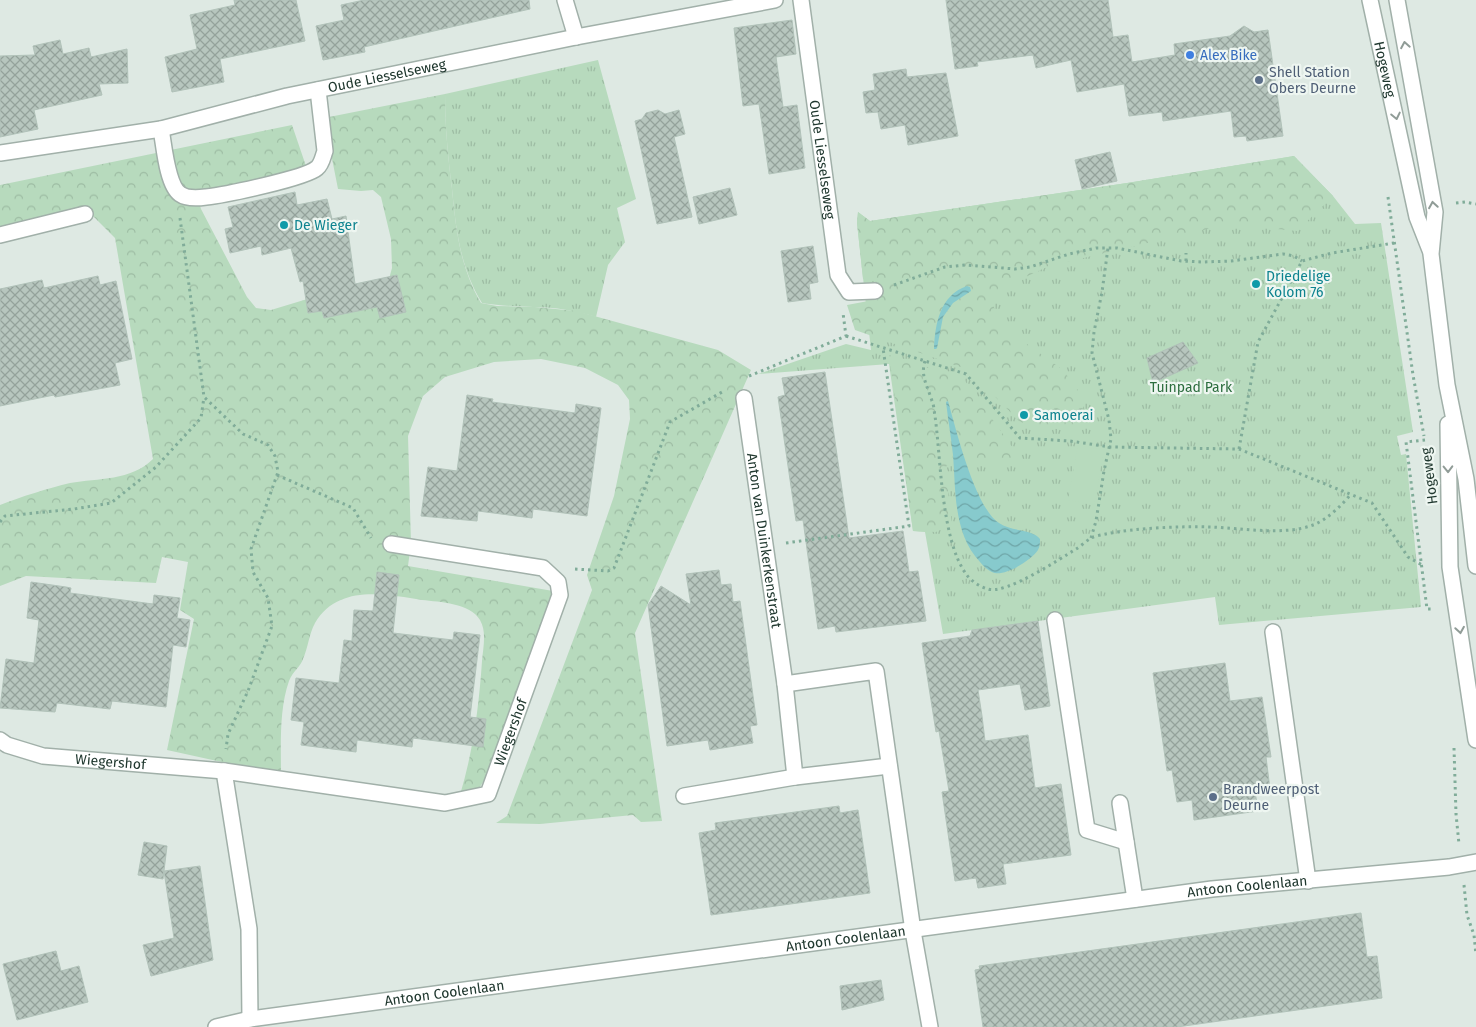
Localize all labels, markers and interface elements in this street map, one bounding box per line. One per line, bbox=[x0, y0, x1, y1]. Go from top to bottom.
street label: Hogeweg bbox=[1370, 40, 1399, 100]
one-way arrow bbox=[1400, 41, 1410, 50]
place label: Alex Bike bbox=[1200, 47, 1257, 64]
marker: Alex Bike bbox=[1184, 49, 1196, 61]
street label: Oude Liesselseweg bbox=[327, 56, 448, 96]
place label: Shell Station Obers Deurne bbox=[1269, 64, 1356, 97]
marker: Shell Station Obers Deurne bbox=[1253, 74, 1265, 86]
street label: Oude Liesselseweg bbox=[806, 99, 838, 221]
one-way arrow bbox=[1390, 112, 1400, 121]
one-way arrow bbox=[1428, 201, 1439, 209]
place label: De Wieger bbox=[294, 217, 358, 234]
marker: De Wieger bbox=[278, 219, 290, 231]
place label: Driedelige Kolom 76 bbox=[1266, 268, 1331, 301]
marker: Driedelige Kolom 76 bbox=[1250, 278, 1262, 290]
park label: Tuinpad Park bbox=[1150, 379, 1233, 396]
place label: Samoerai bbox=[1034, 407, 1094, 424]
marker: Samoerai bbox=[1018, 409, 1030, 421]
street label: Hogeweg bbox=[1417, 446, 1441, 505]
street label: Anton van Duinkerkenstraat bbox=[743, 452, 785, 630]
one-way arrow bbox=[1443, 466, 1453, 473]
one-way arrow bbox=[1454, 626, 1464, 635]
street label: Wiegershof bbox=[491, 695, 531, 768]
street label: Wiegershof bbox=[75, 751, 148, 774]
place label: Brandweerpost Deurne bbox=[1223, 781, 1320, 814]
marker: Brandweerpost Deurne bbox=[1207, 791, 1219, 803]
street label: Antoon Coolenlaan bbox=[1186, 872, 1308, 901]
street label: Antoon Coolenlaan bbox=[785, 922, 907, 956]
street label: Antoon Coolenlaan bbox=[383, 977, 505, 1010]

